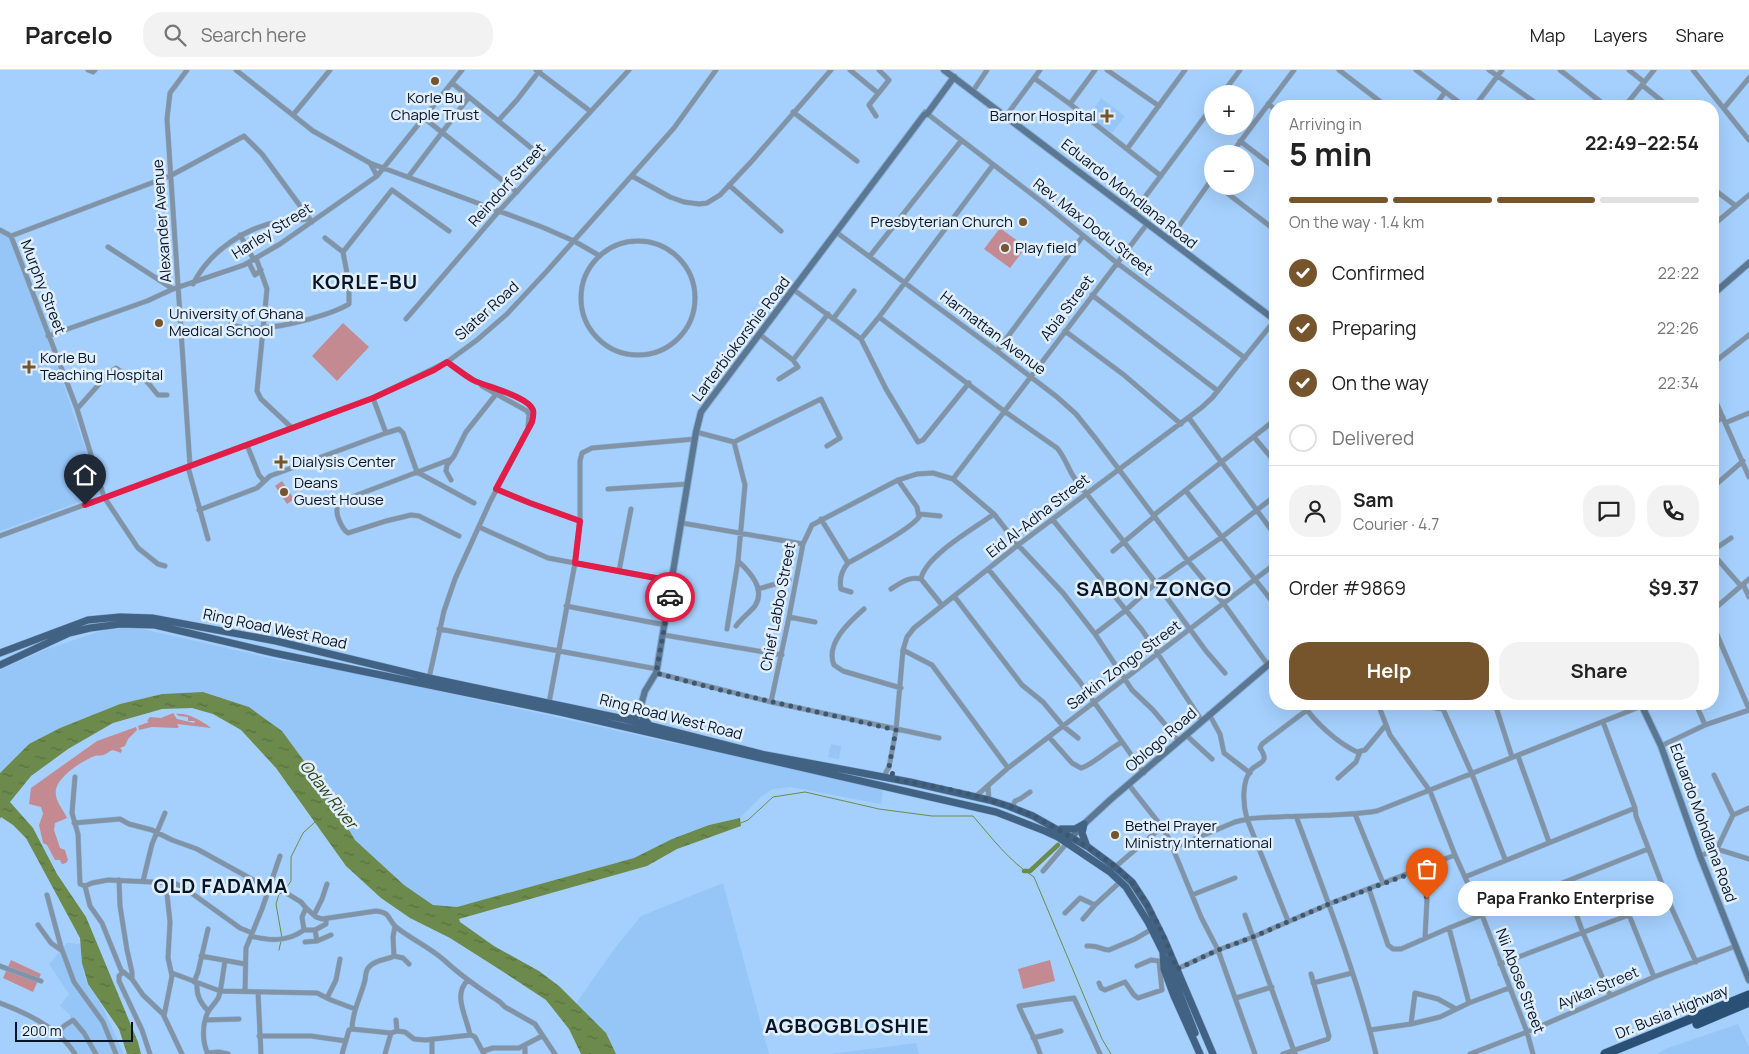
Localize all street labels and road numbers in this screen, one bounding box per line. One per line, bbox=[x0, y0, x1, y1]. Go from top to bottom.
street label: Eduardo Mohdlana Road bbox=[1057, 134, 1202, 253]
street label: Reindorf Street bbox=[463, 138, 550, 231]
street label: Alexander Avenue bbox=[147, 158, 176, 283]
street label: Rev. Max Dodu Street bbox=[1029, 173, 1158, 280]
street label: Harley Street bbox=[228, 198, 316, 264]
street label: Murphy Street bbox=[16, 237, 71, 337]
street label: Abia Street bbox=[1035, 271, 1098, 345]
street label: Larterbiokorshie Road bbox=[687, 272, 795, 405]
street label: Slater Road bbox=[450, 276, 523, 345]
street label: Harmattan Avenue bbox=[936, 286, 1051, 380]
street label: Eid Al-Adha Street bbox=[982, 469, 1094, 563]
street label: Chief Labbo Street bbox=[755, 541, 800, 673]
street label: Ring Road West Road bbox=[201, 603, 349, 654]
street label: Sarkin Zongo Street bbox=[1062, 615, 1185, 714]
street label: Ring Road West Road bbox=[597, 689, 745, 744]
street label: Oblogo Road bbox=[1120, 703, 1201, 777]
street label: Eduardo Mohdlana Road bbox=[1665, 740, 1742, 905]
street label: Nii Abose Street bbox=[1491, 925, 1550, 1036]
street label: Ayikai Street bbox=[1554, 961, 1642, 1014]
street label: Dr. Busia Highway bbox=[1612, 979, 1732, 1044]

